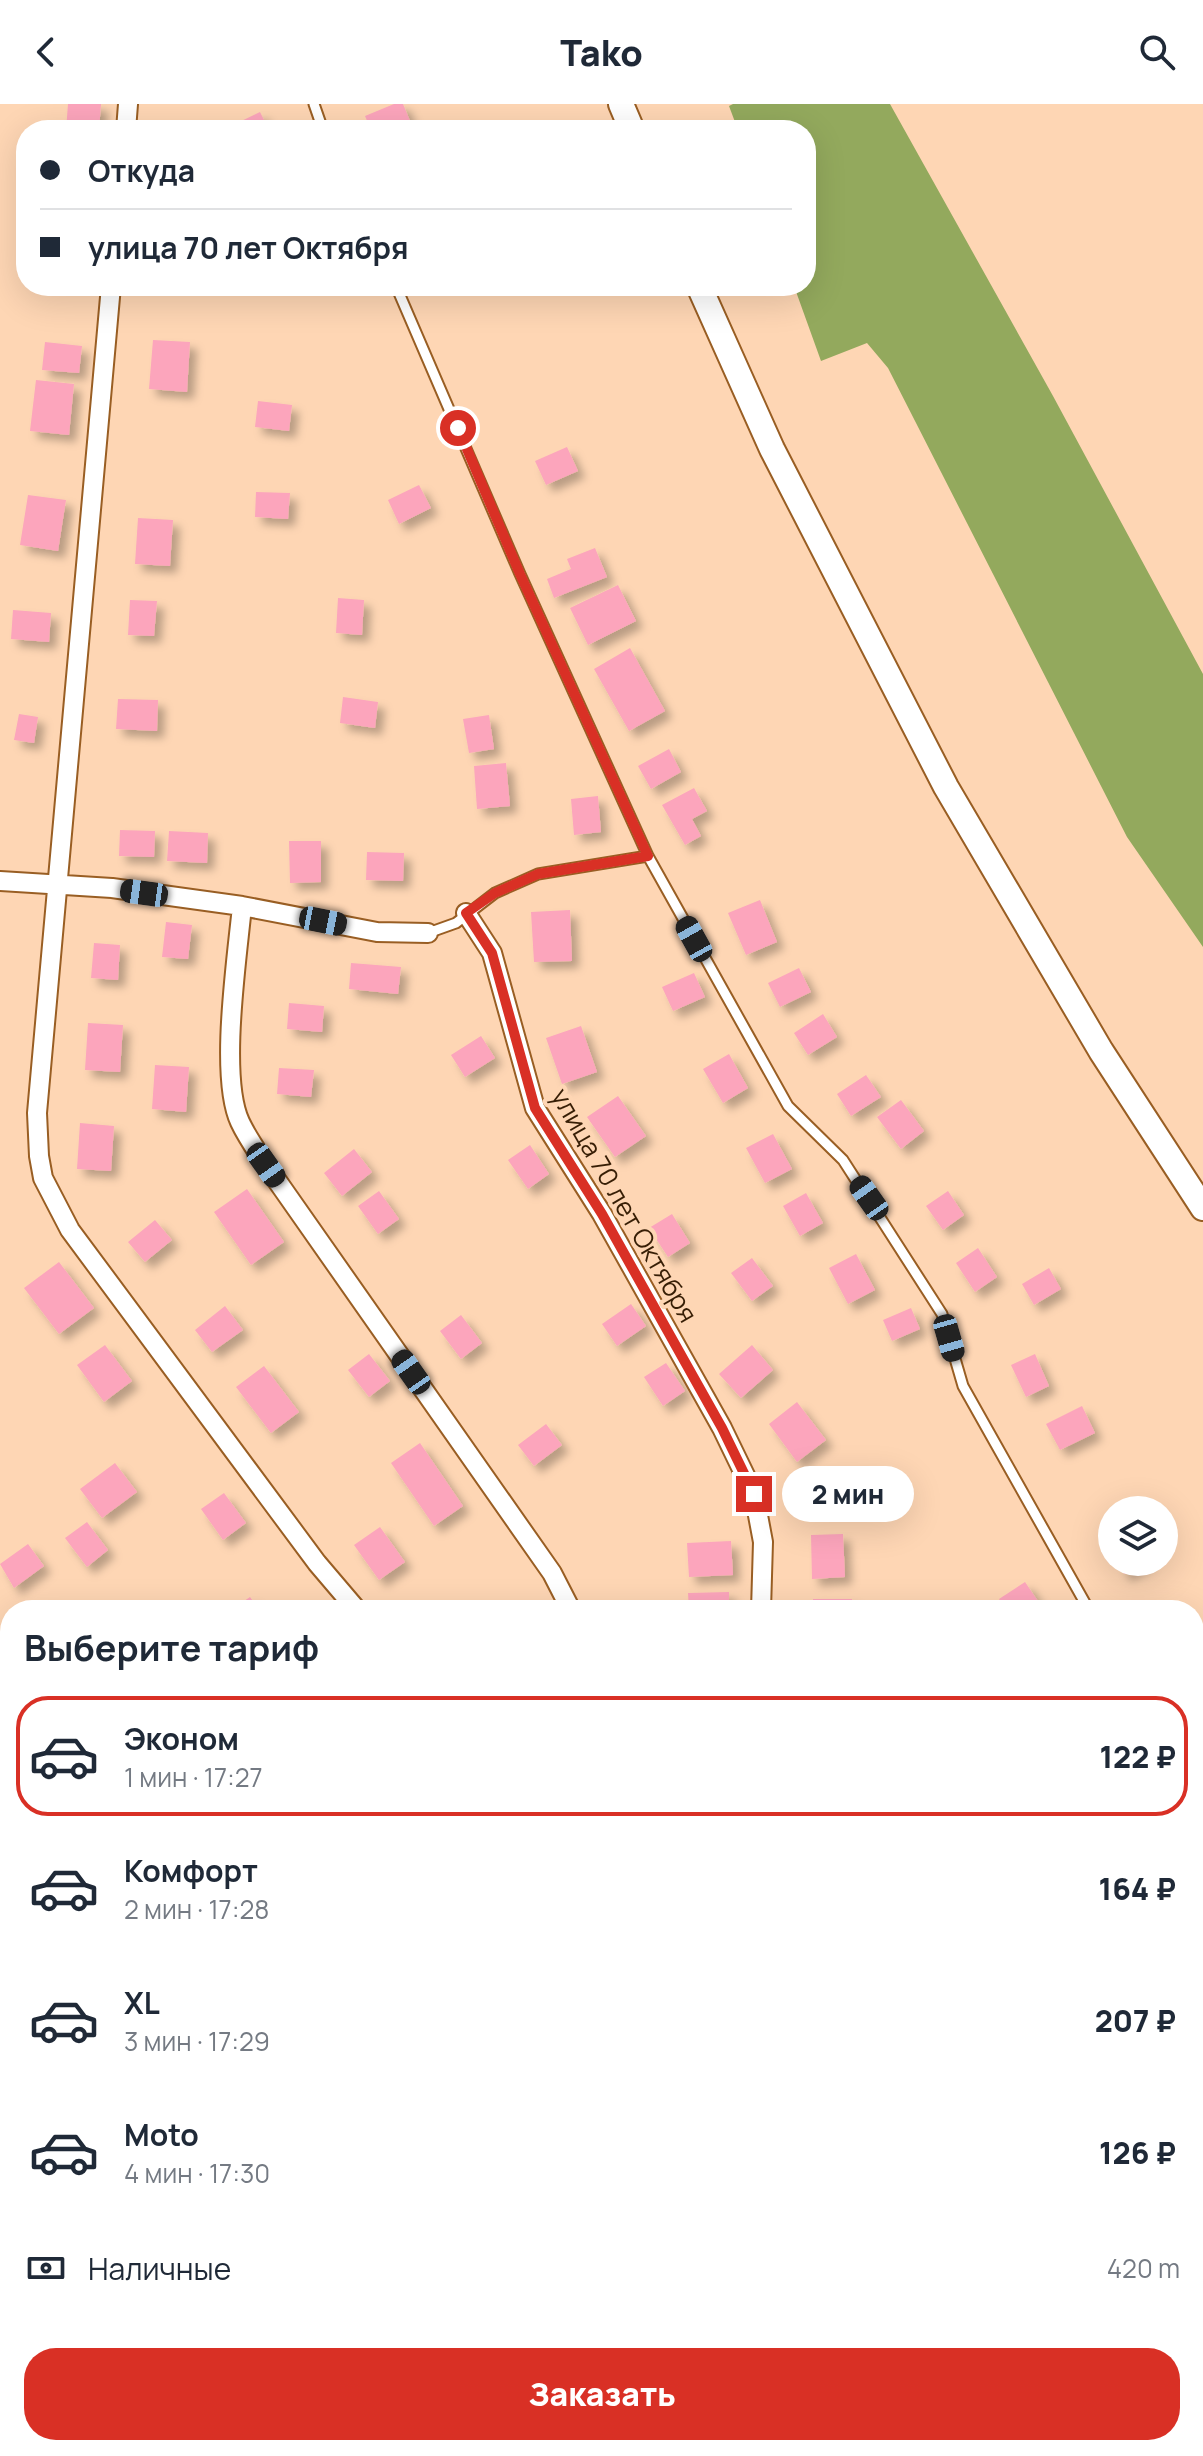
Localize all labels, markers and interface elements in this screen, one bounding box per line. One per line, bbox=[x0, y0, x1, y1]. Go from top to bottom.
text: Tako bbox=[560, 28, 643, 77]
icon: back bbox=[24, 30, 68, 74]
icon: search bbox=[1135, 30, 1179, 74]
text: Откуда bbox=[88, 150, 195, 191]
text: улица 70 лет Октября bbox=[88, 227, 408, 268]
route start bbox=[440, 410, 476, 446]
car bbox=[119, 878, 169, 908]
car bbox=[297, 905, 349, 937]
car bbox=[672, 912, 716, 966]
street label: улица 70 лет Октября bbox=[543, 1081, 707, 1329]
car bbox=[242, 1138, 290, 1192]
car bbox=[845, 1171, 893, 1225]
car bbox=[931, 1312, 967, 1364]
car bbox=[387, 1345, 435, 1399]
callout: 2 мин bbox=[782, 1466, 914, 1522]
route end bbox=[736, 1476, 772, 1512]
text: 2 мин bbox=[812, 1476, 884, 1512]
map controls bbox=[1098, 1496, 1178, 1576]
button: layers bbox=[1098, 1496, 1178, 1576]
text: Выберите тариф bbox=[24, 1623, 319, 1672]
text: Эконом bbox=[124, 1718, 239, 1759]
icon: car bbox=[28, 1720, 100, 1792]
text: 122 ₽ bbox=[1099, 1736, 1176, 1777]
text: 1 мин · 17:27 bbox=[124, 1759, 263, 1795]
text: Комфорт bbox=[124, 1850, 258, 1891]
icon: car bbox=[28, 1852, 100, 1924]
text: 164 ₽ bbox=[1099, 1868, 1176, 1909]
text: 2 мин · 17:28 bbox=[124, 1891, 269, 1927]
text: XL bbox=[124, 1982, 160, 2023]
icon: car bbox=[28, 1984, 100, 2056]
text: 207 ₽ bbox=[1095, 2000, 1176, 2041]
text: 3 мин · 17:29 bbox=[124, 2023, 270, 2059]
text: Moto bbox=[124, 2114, 199, 2155]
icon: car bbox=[28, 2116, 100, 2188]
text: 126 ₽ bbox=[1099, 2132, 1176, 2173]
text: 4 мин · 17:30 bbox=[124, 2155, 270, 2191]
icon: cash bbox=[24, 2246, 68, 2290]
text: Наличные bbox=[88, 2248, 231, 2289]
text: 420 m bbox=[1107, 2250, 1180, 2286]
button: Заказать bbox=[24, 2348, 1180, 2440]

